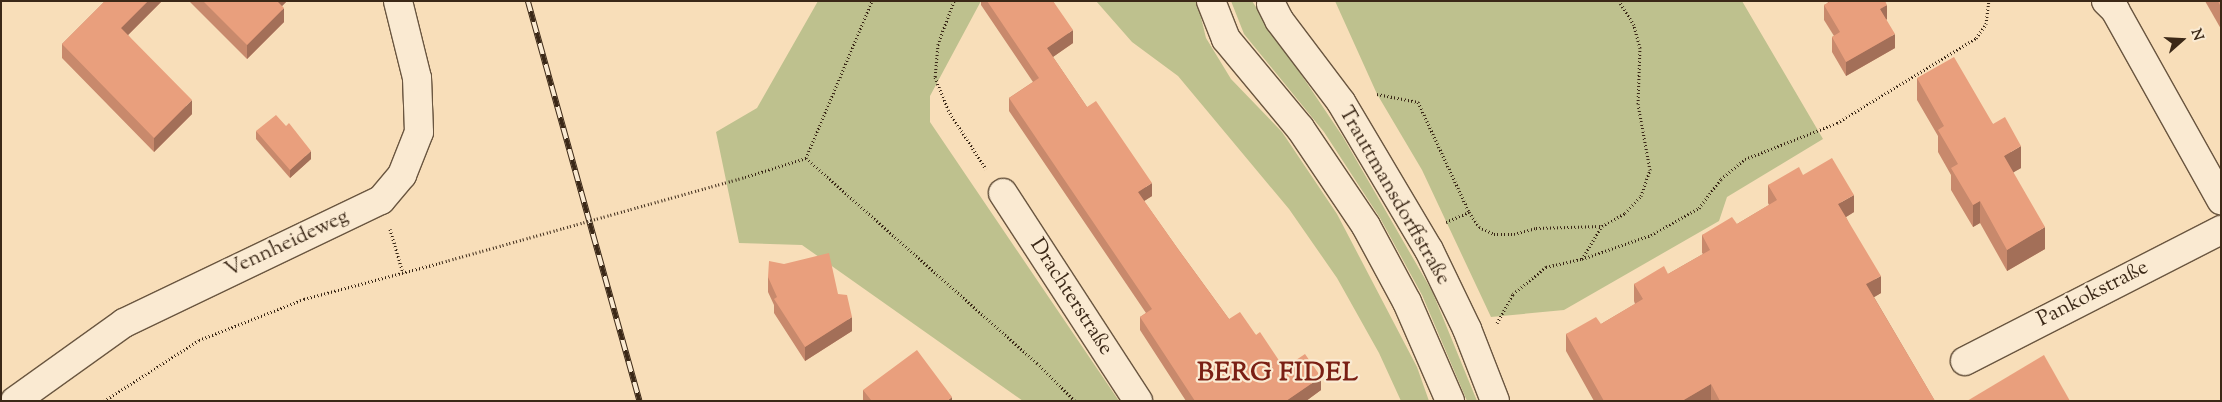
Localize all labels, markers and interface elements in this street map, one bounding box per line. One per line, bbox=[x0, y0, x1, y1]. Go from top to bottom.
north arrow bbox=[2157, 15, 2207, 65]
text: N bbox=[2185, 27, 2207, 44]
street label: Trauttmansdorffstraße bbox=[1333, 102, 1455, 290]
street label: Vennheideweg bbox=[221, 204, 353, 284]
street label: Drachterstraße bbox=[1024, 234, 1118, 360]
street label: Pankokstraße bbox=[2033, 255, 2153, 333]
district label: BERG FIDEL bbox=[1196, 358, 1360, 390]

